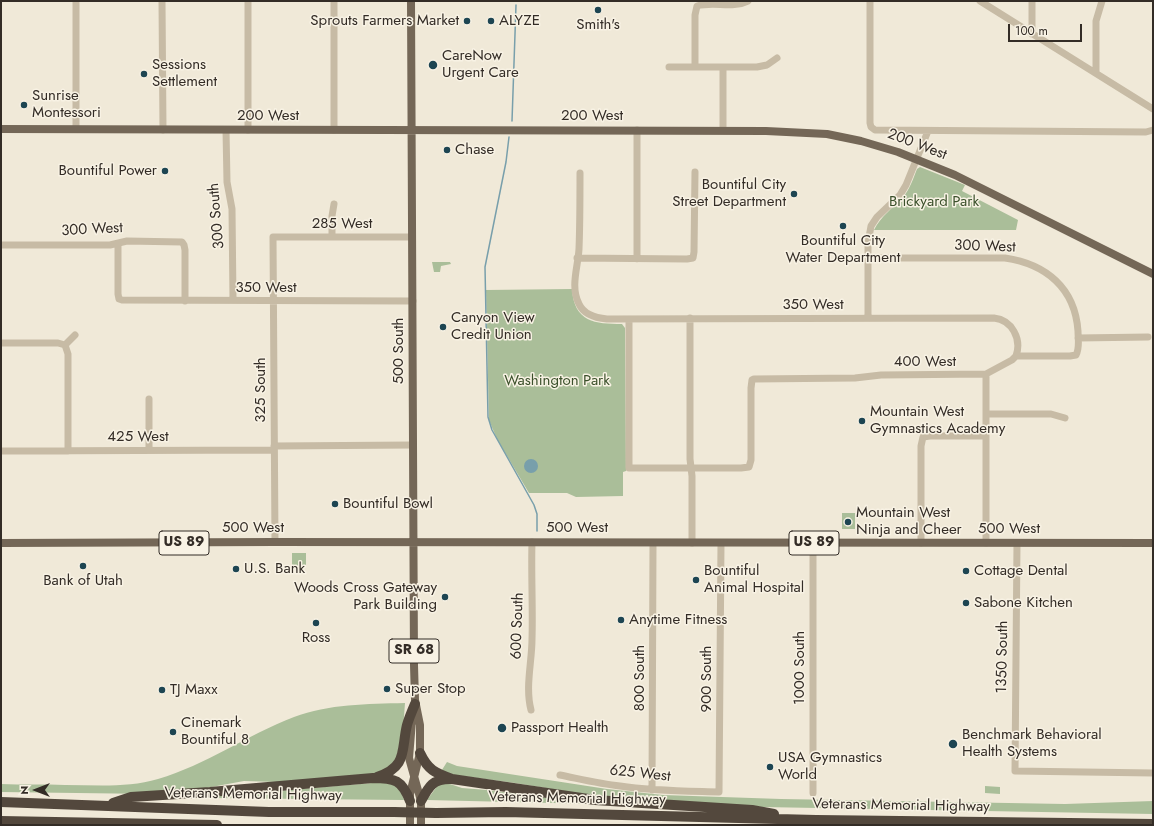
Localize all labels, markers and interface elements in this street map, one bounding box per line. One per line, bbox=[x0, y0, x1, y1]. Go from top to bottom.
marker: Smith's bbox=[593, 5, 603, 15]
place label: Sprouts Farmers Market bbox=[310, 12, 459, 30]
place label: ALYZE bbox=[499, 12, 540, 30]
marker: Sprouts Farmers Market bbox=[462, 16, 472, 26]
marker: ALYZE bbox=[486, 16, 496, 26]
place label: Smith's bbox=[576, 16, 620, 34]
scale bar bbox=[1010, 16, 1084, 42]
text: 100 m bbox=[1015, 22, 1048, 40]
place label: CareNow Urgent Care bbox=[442, 47, 519, 82]
place label: Sessions Settlement bbox=[152, 56, 217, 91]
marker: CareNow Urgent Care bbox=[427, 59, 439, 71]
marker: Sessions Settlement bbox=[139, 69, 149, 79]
place label: Sunrise Montessori bbox=[32, 87, 101, 122]
marker: Sunrise Montessori bbox=[19, 100, 29, 110]
street label: 200 West bbox=[237, 107, 299, 125]
street label: 200 West bbox=[561, 107, 623, 125]
street label: 200 West bbox=[885, 125, 949, 165]
place label: Chase bbox=[455, 141, 494, 159]
marker: Chase bbox=[442, 145, 452, 155]
place label: Bountiful Power bbox=[58, 162, 157, 180]
marker: Bountiful Power bbox=[160, 166, 170, 176]
place label: Bountiful City Street Department bbox=[672, 176, 786, 211]
street label: 300 South bbox=[205, 182, 229, 250]
marker: Bountiful City Street Department bbox=[789, 189, 799, 199]
park label: Brickyard Park bbox=[889, 193, 979, 211]
street label: 285 West bbox=[312, 215, 372, 233]
street label: 300 West bbox=[61, 219, 123, 241]
marker: Bountiful City Water Department bbox=[838, 221, 848, 231]
place label: Bountiful City Water Department bbox=[786, 232, 900, 267]
street label: 300 West bbox=[954, 237, 1016, 257]
street label: 350 West bbox=[235, 279, 297, 297]
street label: 350 West bbox=[782, 296, 844, 314]
place label: Canyon View Credit Union bbox=[451, 309, 535, 344]
street label: 500 South bbox=[390, 318, 408, 384]
marker: Canyon View Credit Union bbox=[438, 322, 448, 332]
street label: 400 West bbox=[894, 353, 956, 371]
street label: 325 South bbox=[252, 357, 270, 423]
park label: Washington Park bbox=[504, 372, 610, 390]
place label: Mountain West Gymnastics Academy bbox=[870, 403, 1005, 438]
marker: Mountain West Gymnastics Academy bbox=[857, 416, 867, 426]
street label: 425 West bbox=[107, 428, 169, 446]
place label: Bountiful Bowl bbox=[343, 495, 433, 513]
marker: Bountiful Bowl bbox=[330, 499, 340, 509]
place label: Mountain West Ninja and Cheer bbox=[856, 504, 962, 539]
marker: Mountain West Ninja and Cheer bbox=[843, 517, 853, 527]
street label: 500 West bbox=[222, 519, 284, 537]
street label: 500 West bbox=[546, 519, 608, 537]
street label: 500 West bbox=[978, 520, 1040, 538]
road number: US 89 bbox=[159, 531, 209, 555]
road number: US 89 bbox=[789, 531, 839, 555]
place label: U.S. Bank bbox=[244, 560, 305, 578]
marker: Bank of Utah bbox=[78, 561, 88, 571]
place label: Bountiful Animal Hospital bbox=[704, 562, 804, 597]
place label: Cottage Dental bbox=[974, 562, 1068, 580]
marker: U.S. Bank bbox=[231, 564, 241, 574]
marker: Cottage Dental bbox=[961, 566, 971, 576]
place label: Bank of Utah bbox=[43, 572, 123, 590]
marker: Bountiful Animal Hospital bbox=[691, 575, 701, 585]
place label: Woods Cross Gateway Park Building bbox=[294, 579, 437, 614]
marker: Woods Cross Gateway Park Building bbox=[440, 592, 450, 602]
street label: 600 South bbox=[508, 592, 528, 660]
place label: Sabone Kitchen bbox=[974, 594, 1073, 612]
marker: Sabone Kitchen bbox=[961, 598, 971, 608]
place label: Anytime Fitness bbox=[629, 611, 727, 629]
marker: Anytime Fitness bbox=[616, 615, 626, 625]
marker: Ross bbox=[311, 618, 321, 628]
street label: 1350 South bbox=[993, 621, 1013, 693]
place label: Ross bbox=[302, 629, 330, 647]
street label: 1000 South bbox=[791, 631, 809, 705]
road number: SR 68 bbox=[389, 639, 439, 663]
street label: 800 South bbox=[631, 645, 649, 711]
street label: 900 South bbox=[698, 646, 716, 712]
place label: Super Stop bbox=[395, 680, 466, 698]
place label: TJ Maxx bbox=[170, 681, 217, 699]
marker: Super Stop bbox=[382, 684, 392, 694]
marker: TJ Maxx bbox=[157, 685, 167, 695]
place label: Cinemark Bountiful 8 bbox=[181, 714, 249, 749]
place label: Passport Health bbox=[511, 719, 609, 737]
marker: Passport Health bbox=[496, 722, 508, 734]
place label: Benchmark Behavioral Health Systems bbox=[962, 726, 1102, 761]
marker: Cinemark Bountiful 8 bbox=[168, 727, 178, 737]
marker: Benchmark Behavioral Health Systems bbox=[947, 738, 959, 750]
place label: USA Gymnastics World bbox=[778, 749, 882, 784]
street label: 625 West bbox=[609, 762, 671, 786]
marker: USA Gymnastics World bbox=[765, 762, 775, 772]
north arrow bbox=[16, 770, 56, 810]
street label: Veterans Memorial Highway bbox=[164, 784, 342, 806]
text: N bbox=[16, 786, 32, 794]
street label: Veterans Memorial Highway bbox=[488, 788, 666, 810]
street label: Veterans Memorial Highway bbox=[812, 795, 990, 817]

